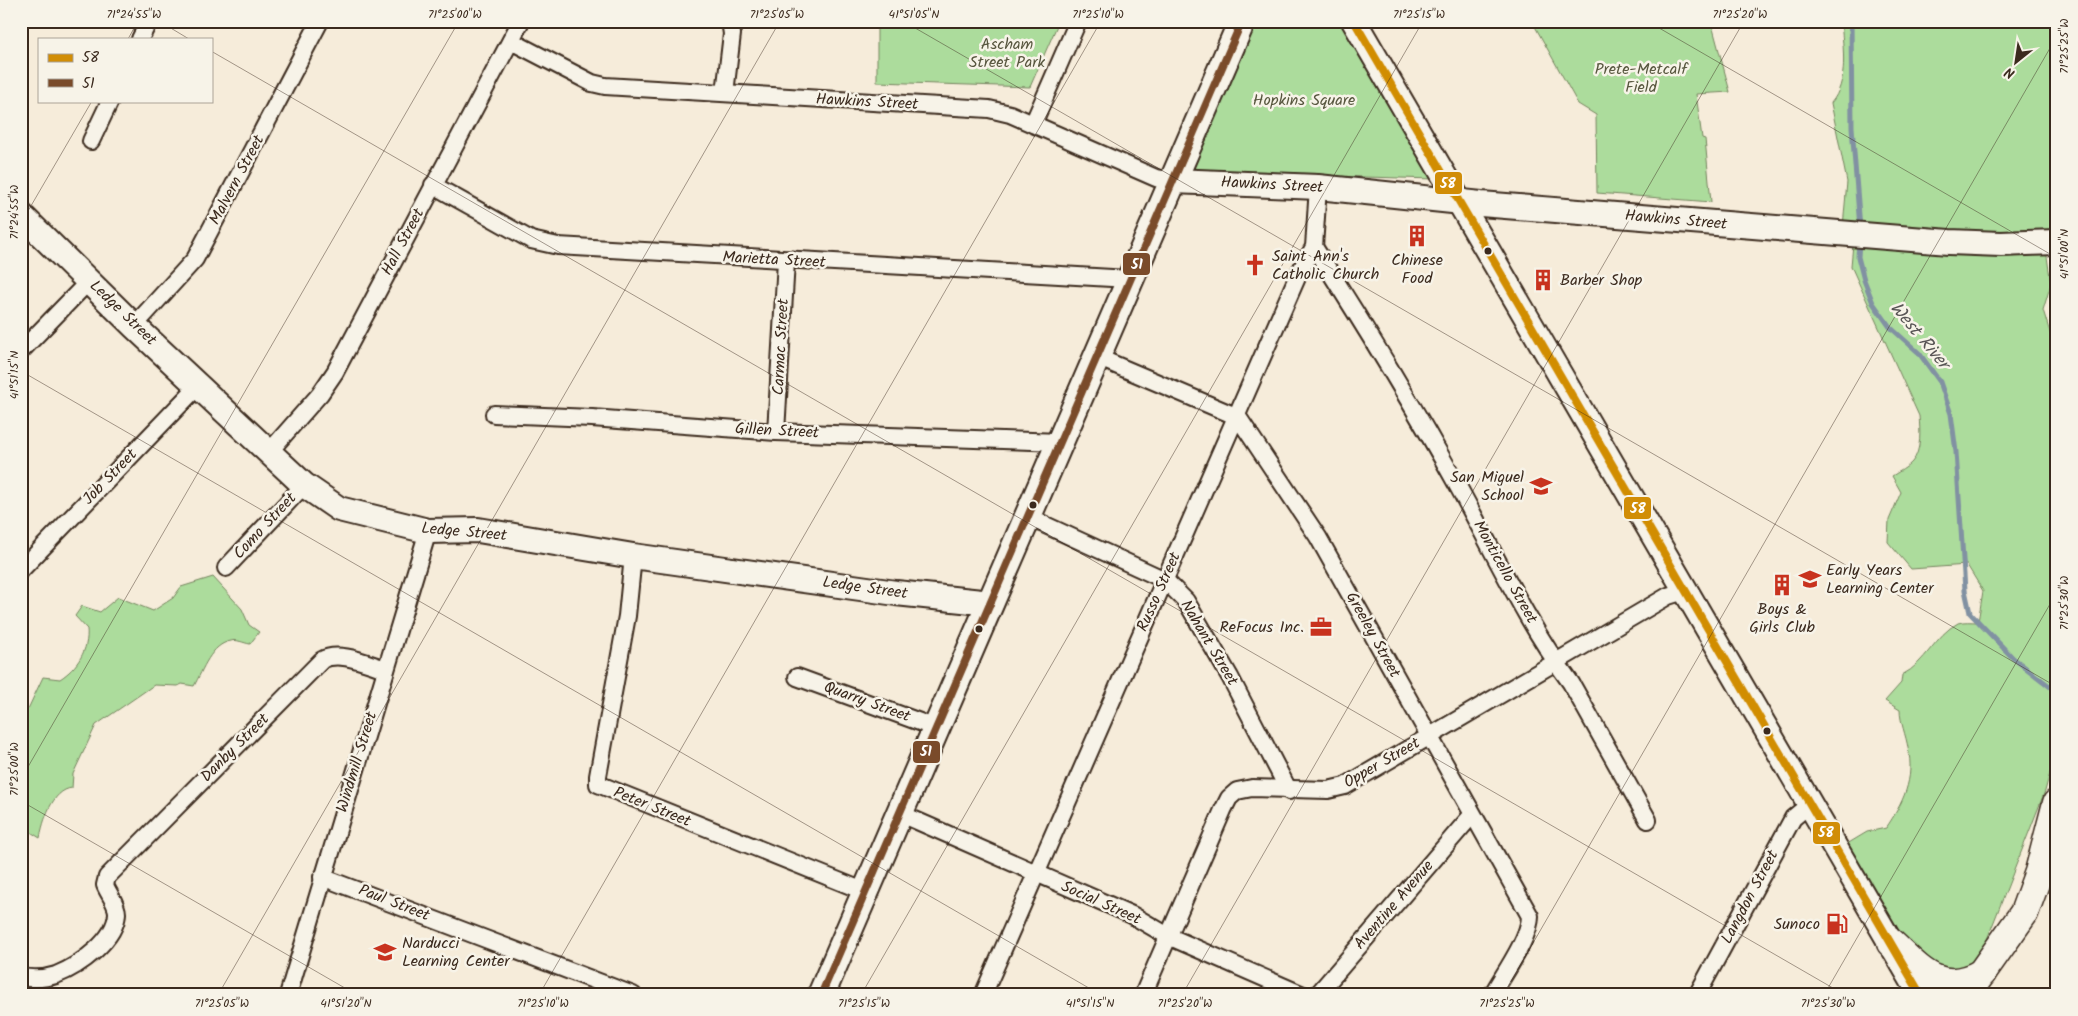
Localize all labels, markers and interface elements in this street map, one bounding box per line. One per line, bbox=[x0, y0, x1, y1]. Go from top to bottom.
text: 71°24'55"W bbox=[107, 5, 161, 24]
text: 71°25'00"W bbox=[428, 5, 482, 24]
text: 71°25'05"W bbox=[750, 5, 804, 24]
text: 41°51'05"N bbox=[889, 5, 939, 24]
text: 71°25'10"W bbox=[1072, 5, 1124, 24]
text: 71°25'15"W bbox=[1393, 5, 1445, 24]
text: 71°25'20"W bbox=[1713, 5, 1767, 24]
text: 71°25'25"W bbox=[2055, 18, 2074, 74]
park label: Ascham Street Park bbox=[969, 32, 1045, 75]
legend bbox=[38, 38, 212, 102]
north arrow bbox=[1990, 38, 2040, 88]
text: 58 bbox=[82, 46, 100, 70]
park label: Prete-Metcalf Field bbox=[1595, 57, 1689, 100]
text: N bbox=[2001, 61, 2019, 84]
text: 51 bbox=[82, 72, 95, 96]
street label: Hawkins Street bbox=[815, 87, 920, 117]
park label: Hopkins Square bbox=[1253, 88, 1355, 113]
street label: Malvern Street bbox=[203, 130, 272, 229]
street label: Hawkins Street bbox=[1220, 170, 1325, 200]
line badge: 58 bbox=[1434, 171, 1463, 195]
text: 58 bbox=[1439, 173, 1456, 195]
text: 71°24'55"W bbox=[5, 185, 24, 239]
street label: Hall Street bbox=[375, 203, 432, 280]
street label: Hawkins Street bbox=[1624, 203, 1729, 237]
building icon: Chinese Food bbox=[1404, 223, 1430, 249]
text: 41°51'00"N bbox=[2055, 229, 2074, 279]
place label: Saint Ann's Catholic Church bbox=[1272, 244, 1379, 287]
street label: Marietta Street bbox=[722, 245, 827, 275]
unlabelled marker bbox=[1483, 246, 1493, 256]
place label: Chinese Food bbox=[1391, 248, 1443, 291]
line badge: 51 bbox=[1122, 252, 1151, 276]
church icon: Saint Ann's Catholic Church bbox=[1242, 252, 1268, 278]
text: 51 bbox=[1130, 254, 1143, 276]
building icon: Barber Shop bbox=[1530, 267, 1556, 293]
place label: Barber Shop bbox=[1560, 268, 1643, 293]
street label: Ledge Street bbox=[83, 274, 163, 352]
water label: West River bbox=[1882, 296, 1959, 379]
street label: Carmac Street bbox=[766, 297, 796, 396]
text: 41°51'15"N bbox=[5, 351, 24, 399]
street label: Gillen Street bbox=[734, 416, 820, 446]
street label: Job Street bbox=[77, 443, 144, 511]
place label: San Miguel School bbox=[1450, 465, 1524, 508]
school or university icon: San Miguel School bbox=[1528, 473, 1554, 499]
street label: Como Street bbox=[227, 486, 303, 565]
line badge: 58 bbox=[1623, 496, 1652, 520]
text: 58 bbox=[1629, 498, 1646, 520]
unlabelled marker bbox=[1028, 500, 1038, 510]
street label: Ledge Street bbox=[420, 516, 509, 548]
street label: Monticello Street bbox=[1466, 516, 1544, 629]
street label: Russo Street bbox=[1130, 547, 1188, 636]
place label: Early Years Learning Center bbox=[1826, 558, 1935, 601]
school or university icon: Early Years Learning Center bbox=[1797, 566, 1823, 592]
street label: Ledge Street bbox=[821, 570, 910, 606]
building icon: Boys & Girls Club bbox=[1769, 572, 1795, 598]
text: 71°25'30"W bbox=[2055, 576, 2074, 630]
street label: Greeley Street bbox=[1339, 587, 1407, 683]
street label: Nahant Street bbox=[1174, 595, 1245, 691]
place label: Boys & Girls Club bbox=[1749, 597, 1815, 640]
office icon: ReFocus Inc. bbox=[1308, 614, 1334, 640]
place label: ReFocus Inc. bbox=[1219, 615, 1304, 640]
unlabelled marker bbox=[974, 624, 984, 634]
street label: Quarry Street bbox=[820, 675, 915, 730]
street label: Danby Street bbox=[195, 707, 276, 788]
street label: Windmill Street bbox=[330, 708, 384, 815]
unlabelled marker bbox=[1762, 726, 1772, 736]
street label: Opper Street bbox=[1339, 731, 1426, 795]
line badge: 51 bbox=[912, 740, 941, 764]
text: 51 bbox=[919, 741, 932, 763]
text: 71°25'00"W bbox=[5, 742, 24, 796]
street label: Peter Street bbox=[609, 780, 695, 834]
line badge: 58 bbox=[1812, 821, 1841, 845]
text: 58 bbox=[1817, 822, 1834, 844]
street label: Langdon Street bbox=[1715, 845, 1786, 948]
street label: Aventine Avenue bbox=[1348, 855, 1440, 955]
street label: Social Street bbox=[1057, 874, 1146, 932]
street label: Paul Street bbox=[355, 878, 434, 928]
fuel station icon: Sunoco bbox=[1824, 911, 1850, 937]
place label: Sunoco bbox=[1774, 912, 1820, 937]
place label: Narducci Learning Center bbox=[402, 931, 511, 974]
school or university icon: Narducci Learning Center bbox=[372, 939, 398, 965]
text: 71°25'05"W bbox=[195, 994, 249, 1013]
text: 41°51'20"N bbox=[320, 994, 372, 1013]
text: 71°25'10"W bbox=[517, 994, 569, 1013]
text: 71°25'15"W bbox=[838, 994, 890, 1013]
text: 41°51'15"N bbox=[1066, 994, 1114, 1013]
text: 71°25'20"W bbox=[1158, 994, 1212, 1013]
text: 71°25'25"W bbox=[1479, 994, 1535, 1013]
text: 71°25'30"W bbox=[1801, 994, 1855, 1013]

